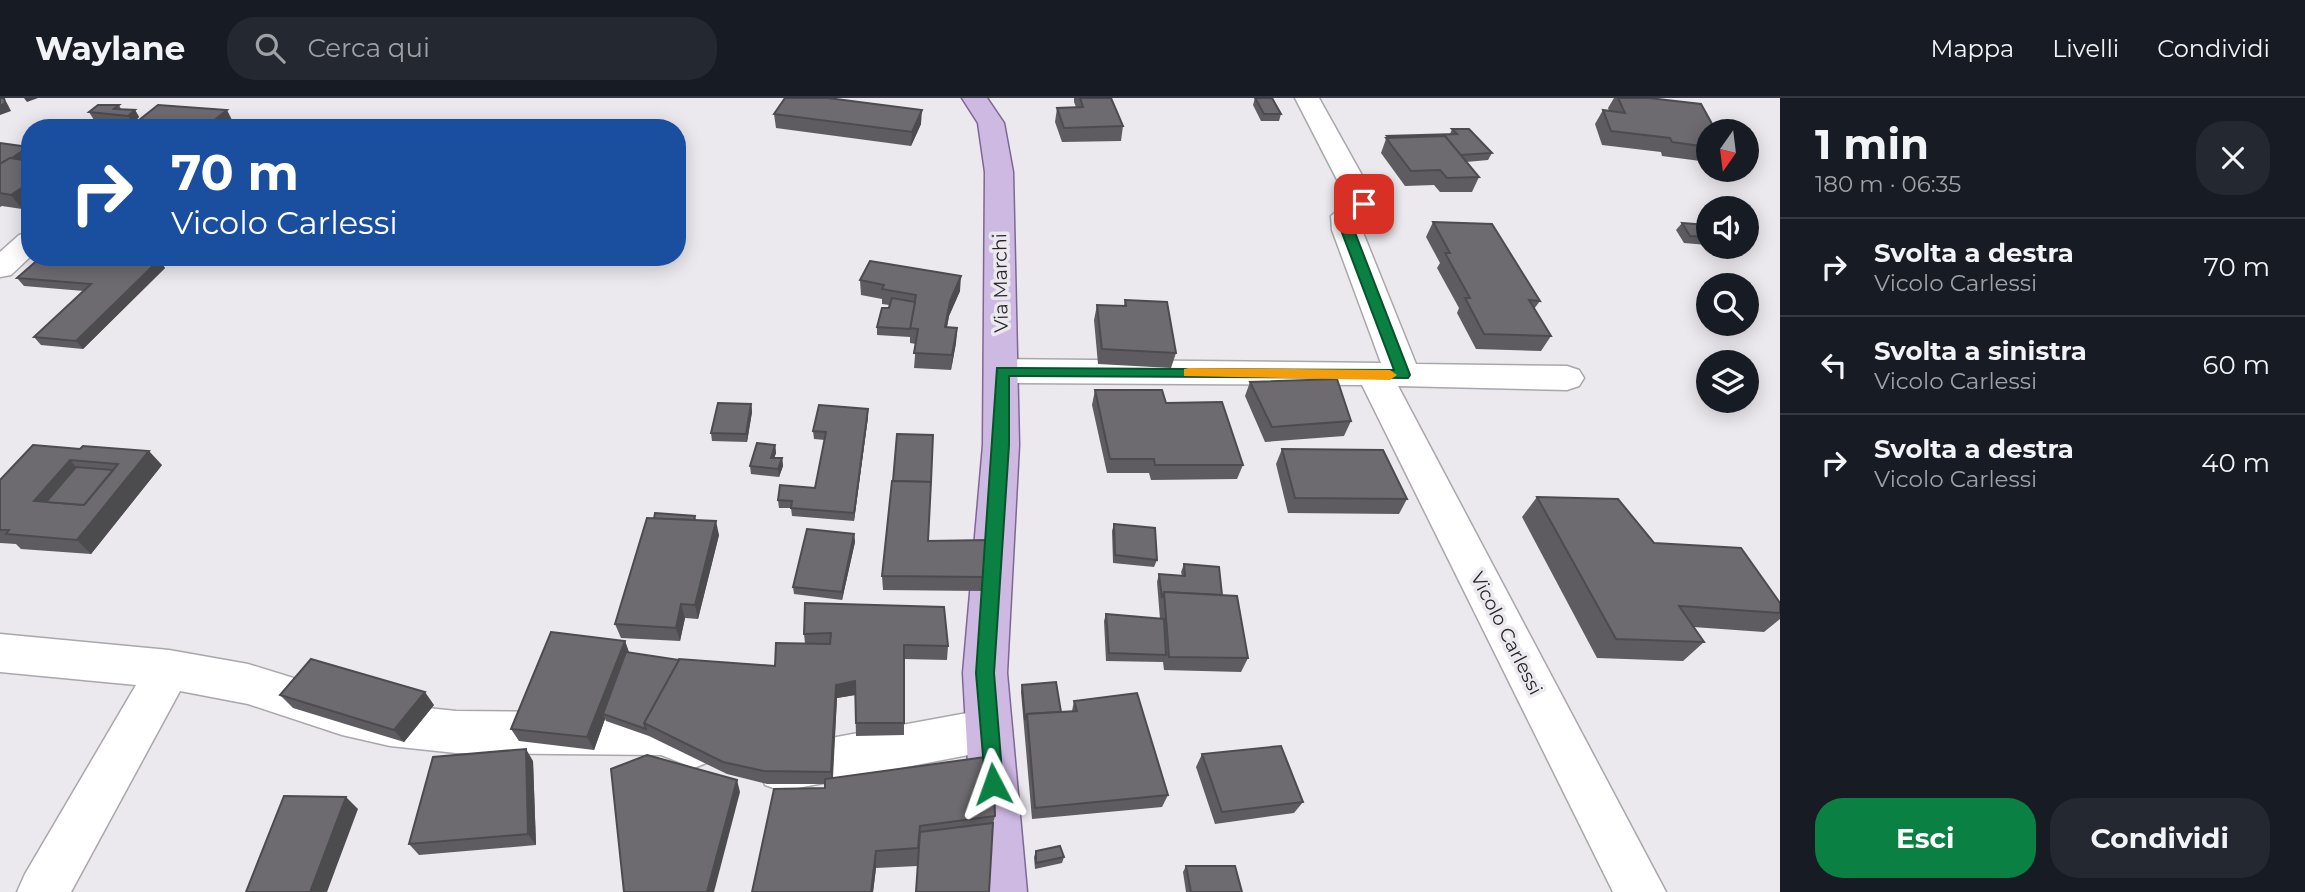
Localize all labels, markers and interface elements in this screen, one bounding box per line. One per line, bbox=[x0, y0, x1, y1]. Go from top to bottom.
search box bbox=[227, 17, 717, 80]
text: Waylane bbox=[35, 28, 185, 68]
icon: search bbox=[251, 29, 289, 67]
text: Cerca qui bbox=[307, 32, 430, 64]
text: Mappa bbox=[1931, 34, 2014, 63]
text: Livelli bbox=[2052, 34, 2119, 63]
text: Condividi bbox=[2157, 34, 2270, 63]
text: 1 min bbox=[1815, 118, 1929, 170]
north arrow bbox=[1696, 119, 1759, 182]
map controls bbox=[1696, 119, 1759, 413]
button: close bbox=[2196, 121, 2270, 195]
text: 70 m bbox=[171, 143, 299, 202]
icon: right bbox=[56, 147, 147, 238]
text: 180 m · 06:35 bbox=[1815, 170, 1961, 198]
pin bbox=[1334, 174, 1394, 234]
icon: arrive bbox=[1345, 185, 1383, 223]
button: sound bbox=[1696, 196, 1759, 259]
text: Vicolo Carlessi bbox=[171, 203, 398, 242]
street label: Via Marchi bbox=[988, 233, 1013, 333]
text: Svolta a destra bbox=[1874, 237, 2074, 269]
icon: right bbox=[1815, 248, 1853, 286]
text: 70 m bbox=[2204, 251, 2270, 283]
text: Vicolo Carlessi bbox=[1874, 269, 2037, 297]
button: search bbox=[1696, 273, 1759, 336]
text: Svolta a sinistra bbox=[1874, 335, 2087, 367]
icon: left bbox=[1815, 346, 1853, 384]
text: 60 m bbox=[2203, 349, 2270, 381]
button: layers bbox=[1696, 350, 1759, 413]
text: Vicolo Carlessi bbox=[1874, 367, 2037, 395]
text: Svolta a destra bbox=[1874, 433, 2074, 465]
icon: right bbox=[1815, 444, 1853, 482]
text: 40 m bbox=[2201, 447, 2270, 479]
text: Vicolo Carlessi bbox=[1874, 465, 2037, 493]
street label: Vicolo Carlessi bbox=[1466, 568, 1547, 698]
position arrow bbox=[956, 747, 1030, 821]
button: Esci bbox=[1815, 798, 2036, 878]
button: Condividi bbox=[2050, 798, 2270, 878]

